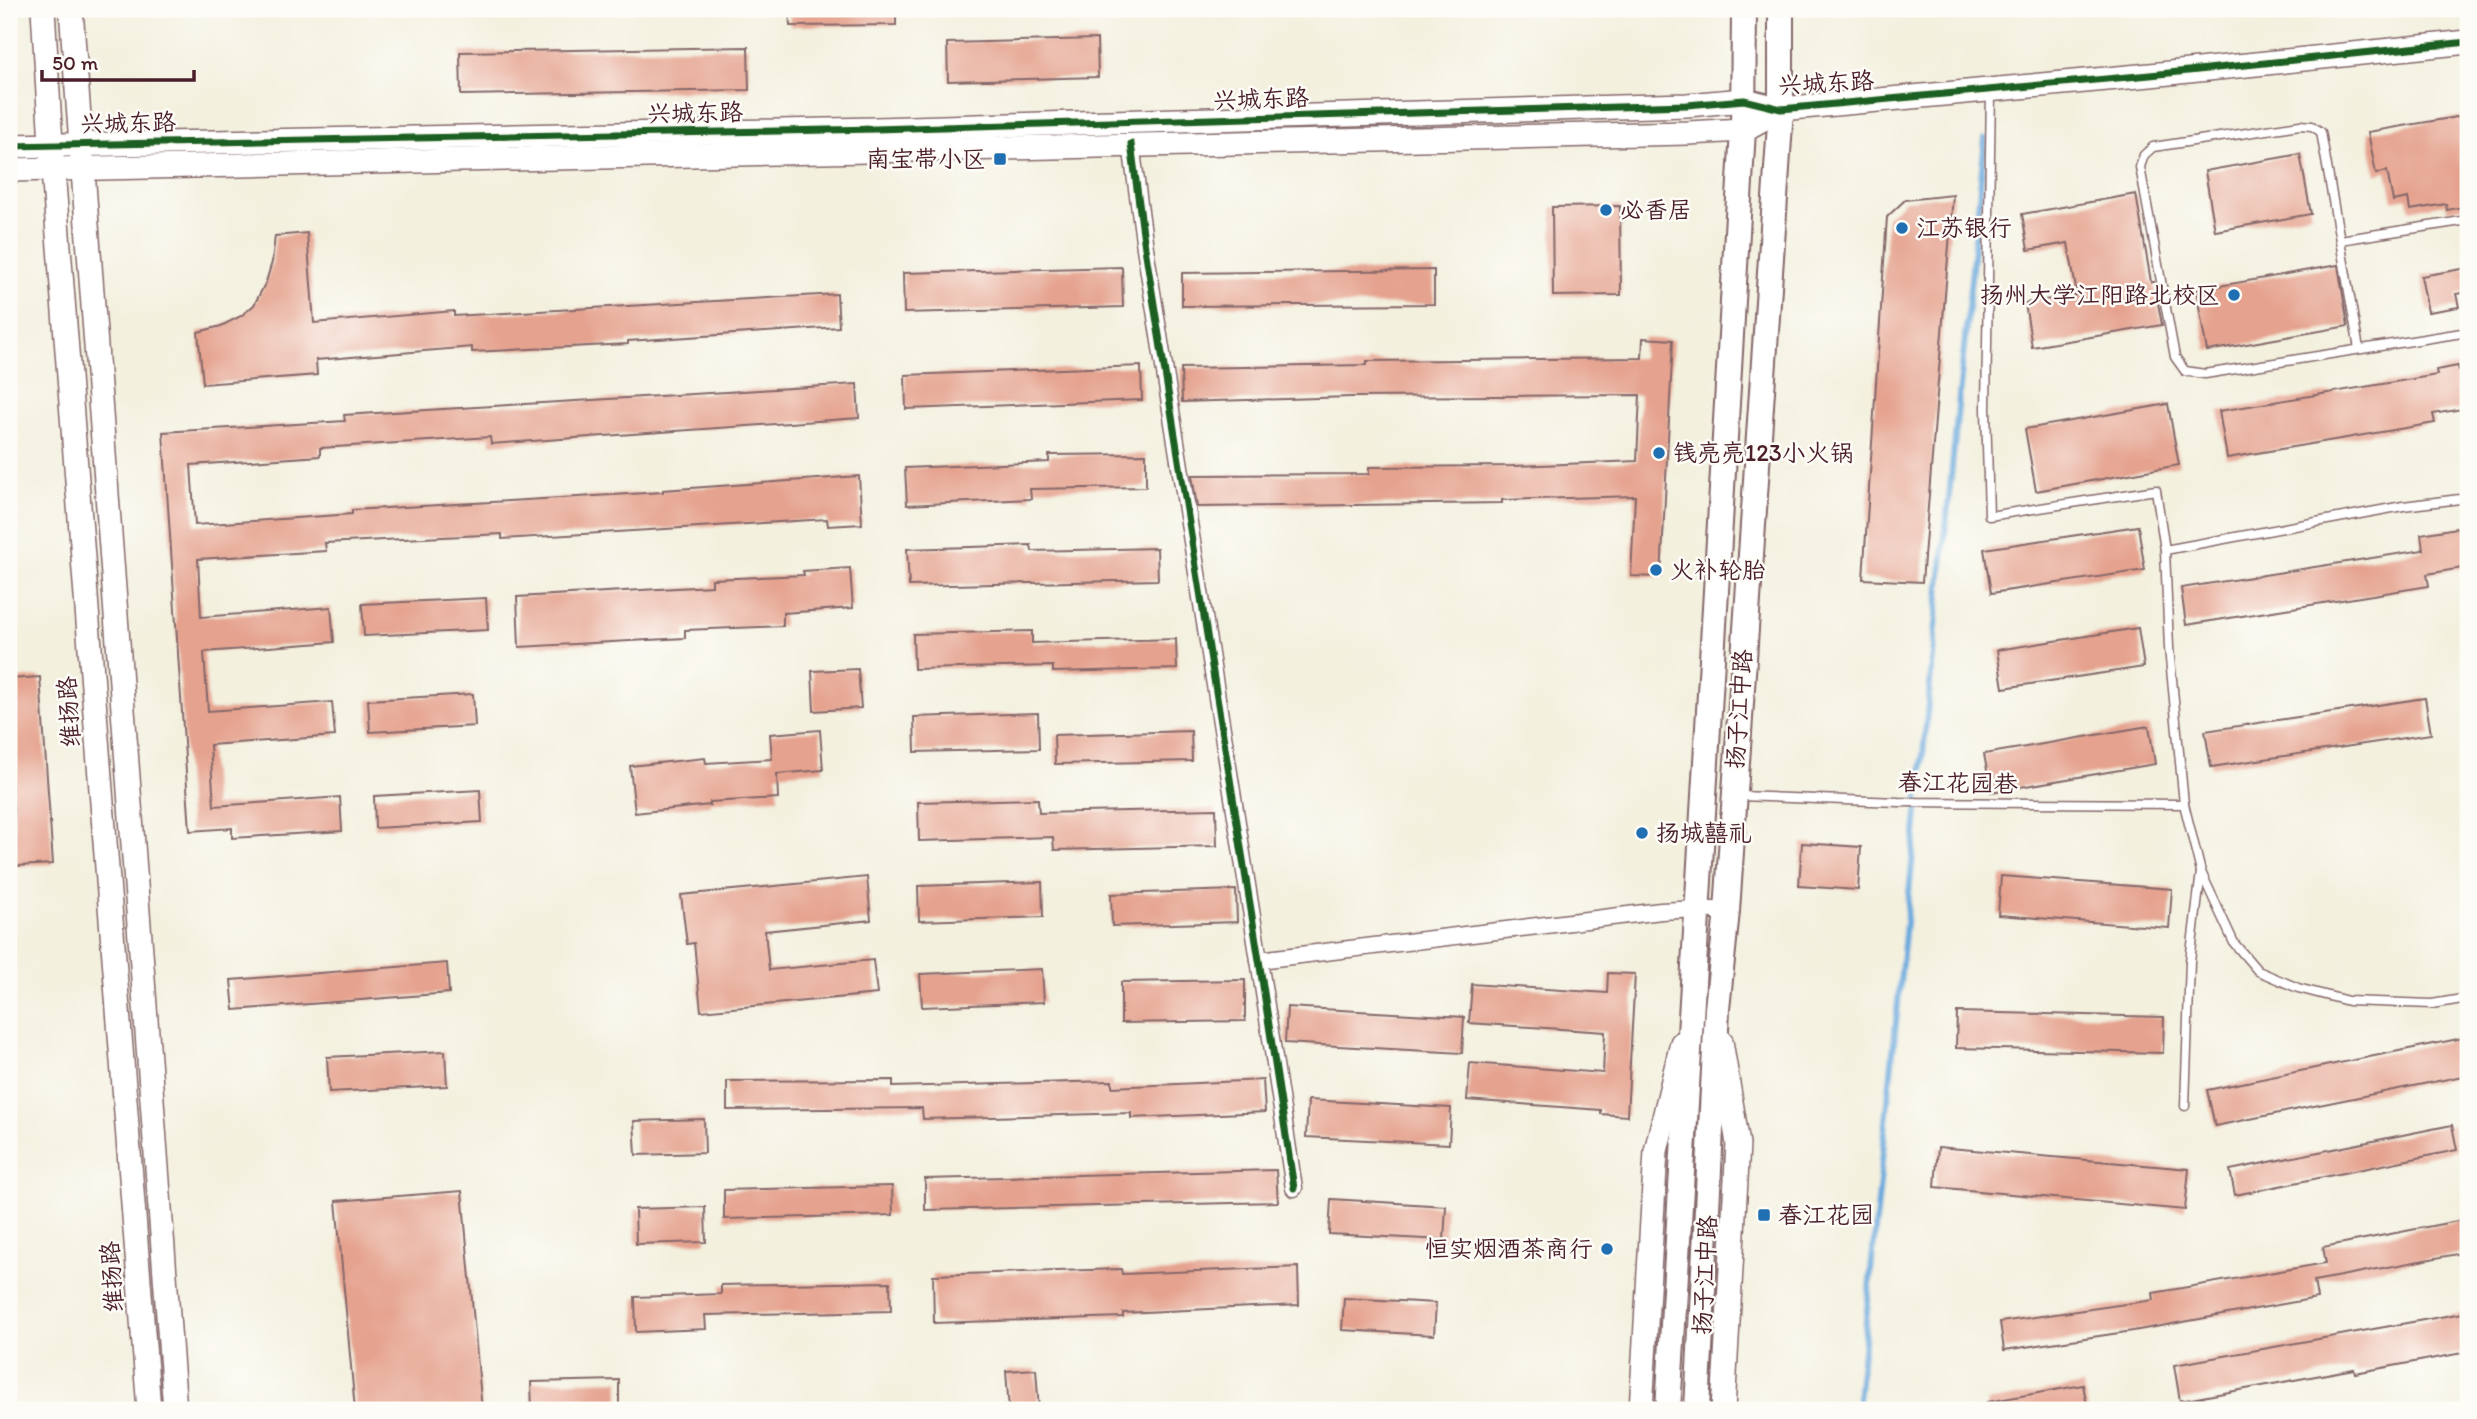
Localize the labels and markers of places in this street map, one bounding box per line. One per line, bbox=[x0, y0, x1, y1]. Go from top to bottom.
place label: 南宝带小区 bbox=[866, 144, 986, 173]
marker: 南宝带小区 bbox=[992, 151, 1008, 167]
place label: 必香居 bbox=[1620, 195, 1692, 224]
marker: 必香居 bbox=[1598, 202, 1614, 218]
place label: 江苏银行 bbox=[1916, 213, 2012, 242]
marker: 江苏银行 bbox=[1894, 220, 1910, 236]
place label: 扬州大学江阳路北校区 bbox=[1980, 280, 2220, 309]
marker: 扬州大学江阳路北校区 bbox=[2226, 287, 2242, 303]
place label: 钱亮亮123小火锅 bbox=[1673, 438, 1854, 467]
marker: 钱亮亮123小火锅 bbox=[1651, 445, 1667, 461]
place label: 火补轮胎 bbox=[1670, 555, 1766, 584]
marker: 火补轮胎 bbox=[1648, 562, 1664, 578]
place label: 扬城囍礼 bbox=[1656, 818, 1752, 847]
marker: 扬城囍礼 bbox=[1634, 825, 1650, 841]
place label: 春江花园 bbox=[1778, 1200, 1874, 1229]
marker: 春江花园 bbox=[1756, 1207, 1772, 1223]
place label: 恒实烟酒茶商行 bbox=[1425, 1234, 1593, 1263]
marker: 恒实烟酒茶商行 bbox=[1599, 1241, 1615, 1257]

